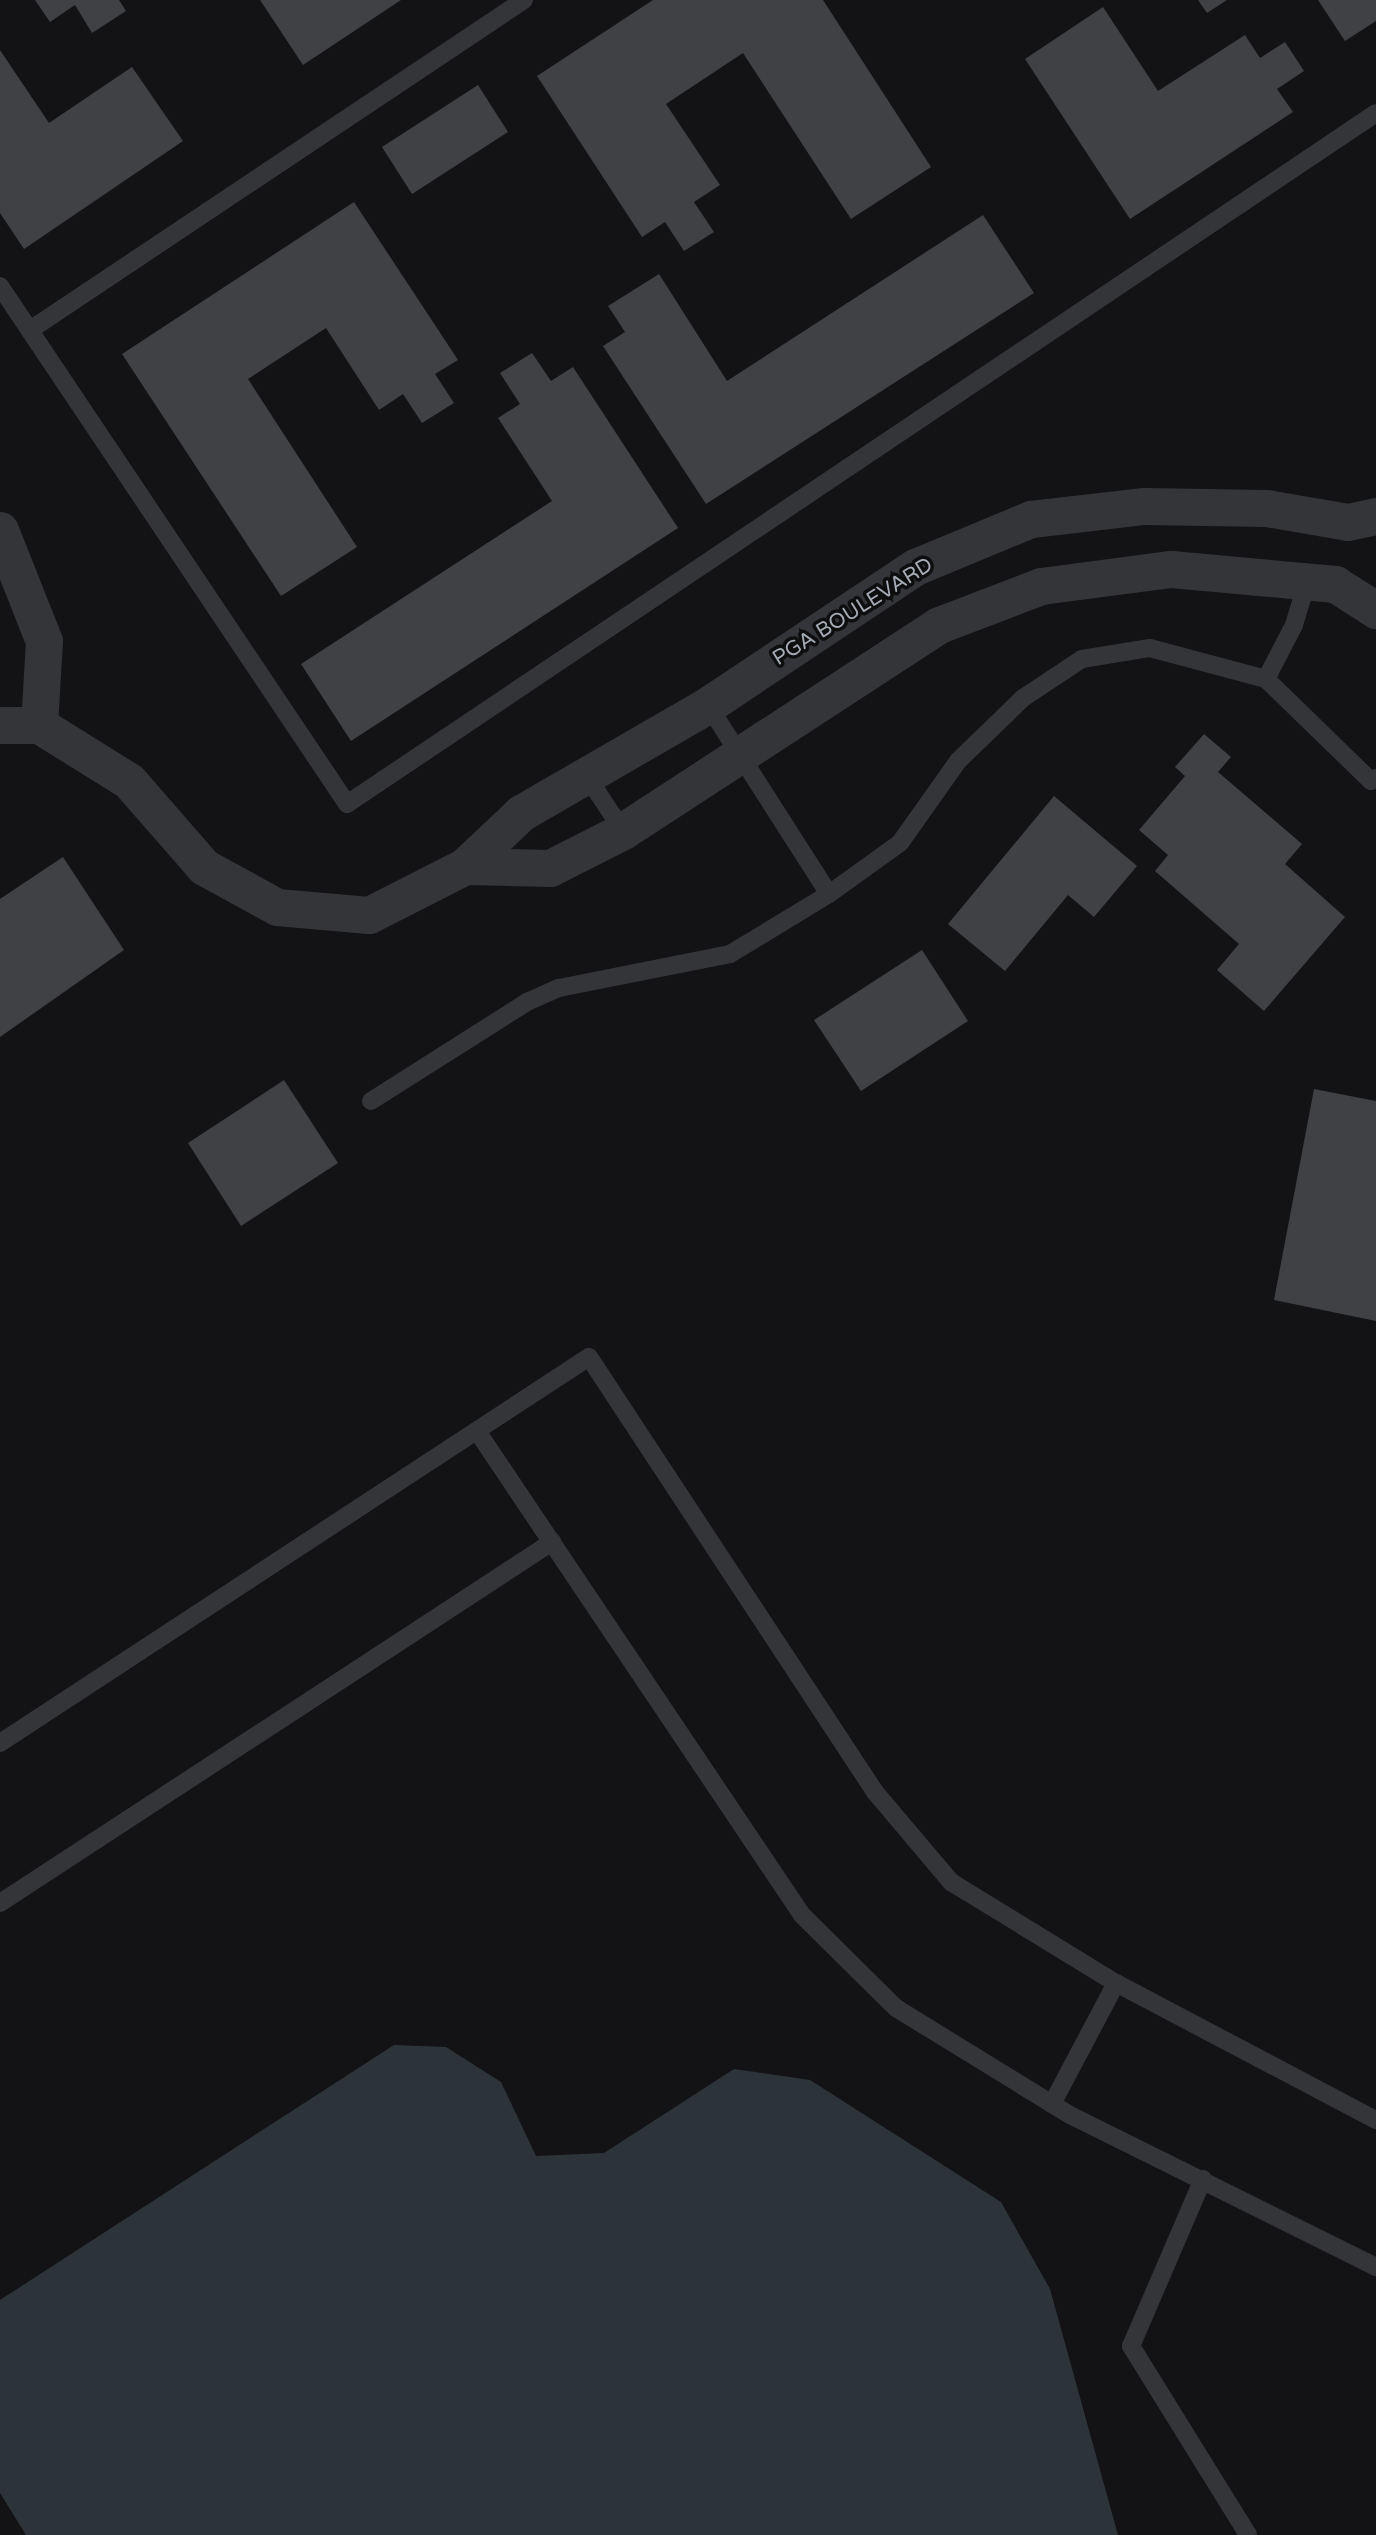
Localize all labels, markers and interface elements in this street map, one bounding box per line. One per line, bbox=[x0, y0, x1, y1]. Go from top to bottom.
street label: PGA BOULEVARD bbox=[768, 553, 938, 671]

